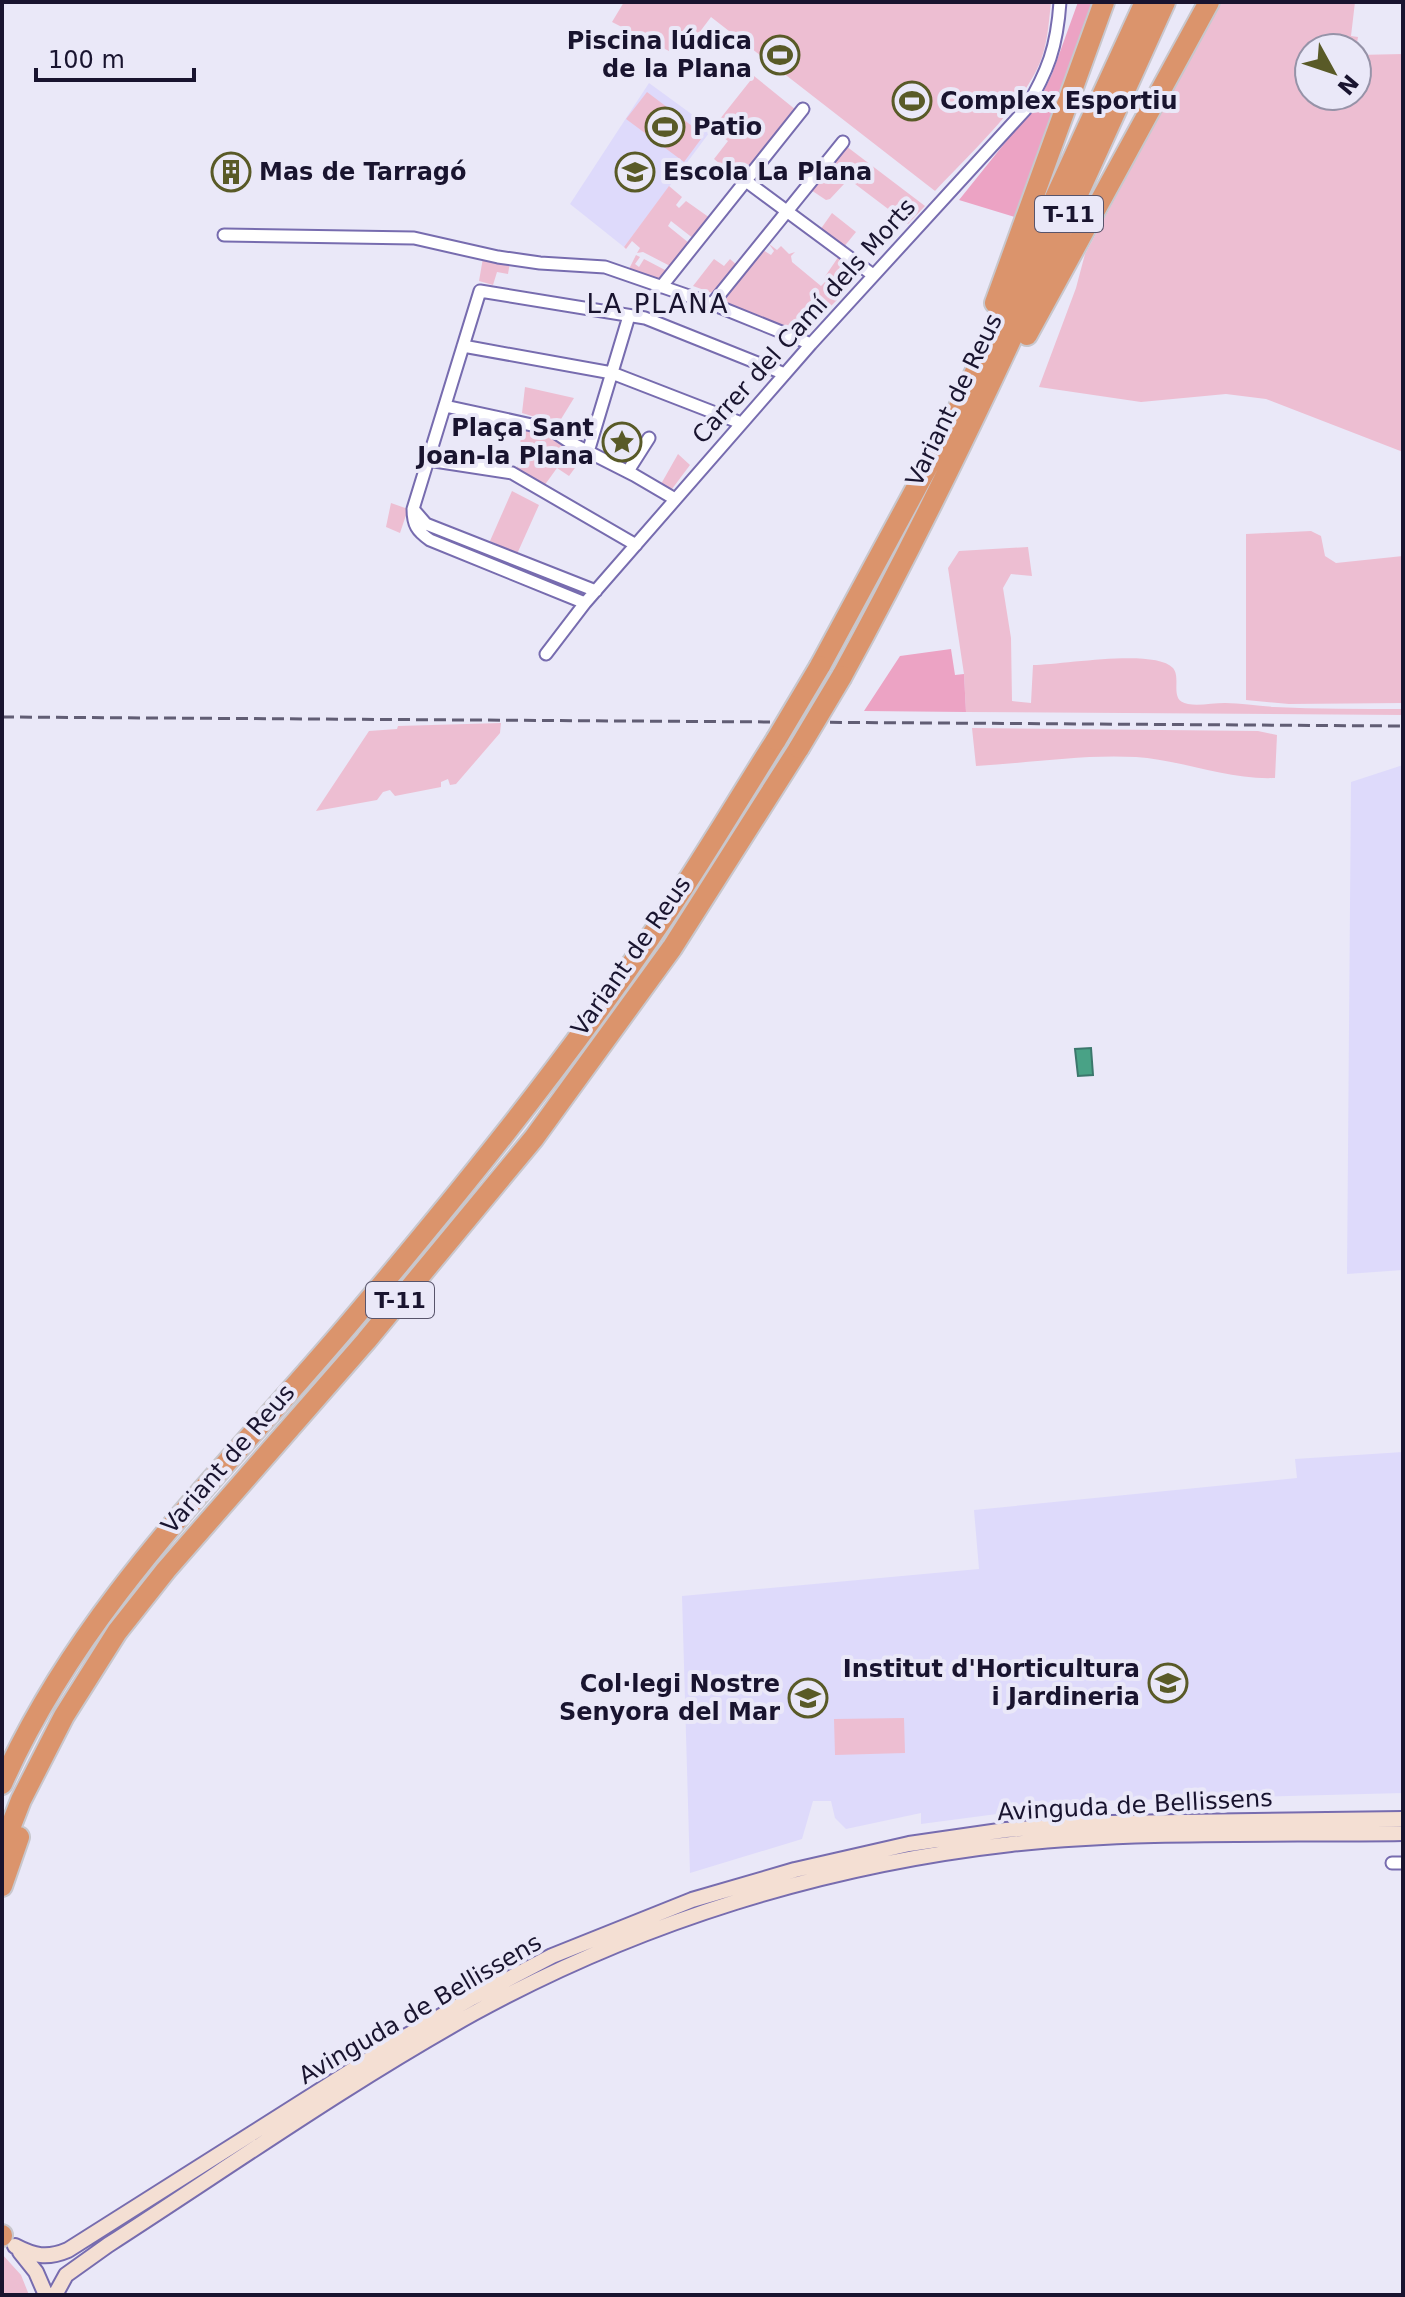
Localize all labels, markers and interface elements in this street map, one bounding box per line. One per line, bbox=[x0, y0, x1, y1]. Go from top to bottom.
place label: Piscina lúdica de la Plana bbox=[567, 27, 752, 83]
scale bar bbox=[36, 32, 194, 82]
north arrow bbox=[1293, 32, 1373, 112]
sports icon: Piscina lúdica de la Plana bbox=[759, 34, 801, 76]
text: 100 m bbox=[48, 46, 125, 74]
text: N bbox=[1332, 69, 1363, 100]
sports icon: Complex Esportiu bbox=[891, 80, 933, 122]
place label: Complex Esportiu bbox=[940, 87, 1178, 115]
sports icon: Patio bbox=[644, 106, 686, 148]
place label: Patio bbox=[693, 113, 762, 141]
building icon: Mas de Tarragó bbox=[210, 151, 252, 193]
school or university icon: Escola La Plana bbox=[614, 151, 656, 193]
place label: Mas de Tarragó bbox=[259, 158, 467, 186]
place label: Escola La Plana bbox=[663, 158, 872, 186]
street label: Carrer del Camí dels Morts bbox=[687, 193, 921, 449]
road number: T-11 bbox=[1035, 196, 1103, 232]
district label: LA PLANA bbox=[587, 289, 729, 319]
street label: Variant de Reus bbox=[900, 309, 1008, 491]
place label: Plaça Sant Joan-la Plana bbox=[415, 414, 594, 470]
place icon: Plaça Sant Joan-la Plana bbox=[601, 421, 643, 463]
street label: Variant de Reus bbox=[565, 871, 697, 1041]
road number: T-11 bbox=[366, 1282, 434, 1318]
street label: Variant de Reus bbox=[156, 1379, 300, 1539]
place label: Institut d'Horticultura i Jardineria bbox=[843, 1655, 1140, 1711]
school or university icon: Institut d'Horticultura i Jardineria bbox=[1147, 1662, 1189, 1704]
place label: Col·legi Nostre Senyora del Mar bbox=[559, 1670, 780, 1726]
school or university icon: Col·legi Nostre Senyora del Mar bbox=[787, 1677, 829, 1719]
street label: Avinguda de Bellissens bbox=[997, 1784, 1273, 1826]
street label: Avinguda de Bellissens bbox=[294, 1928, 546, 2090]

